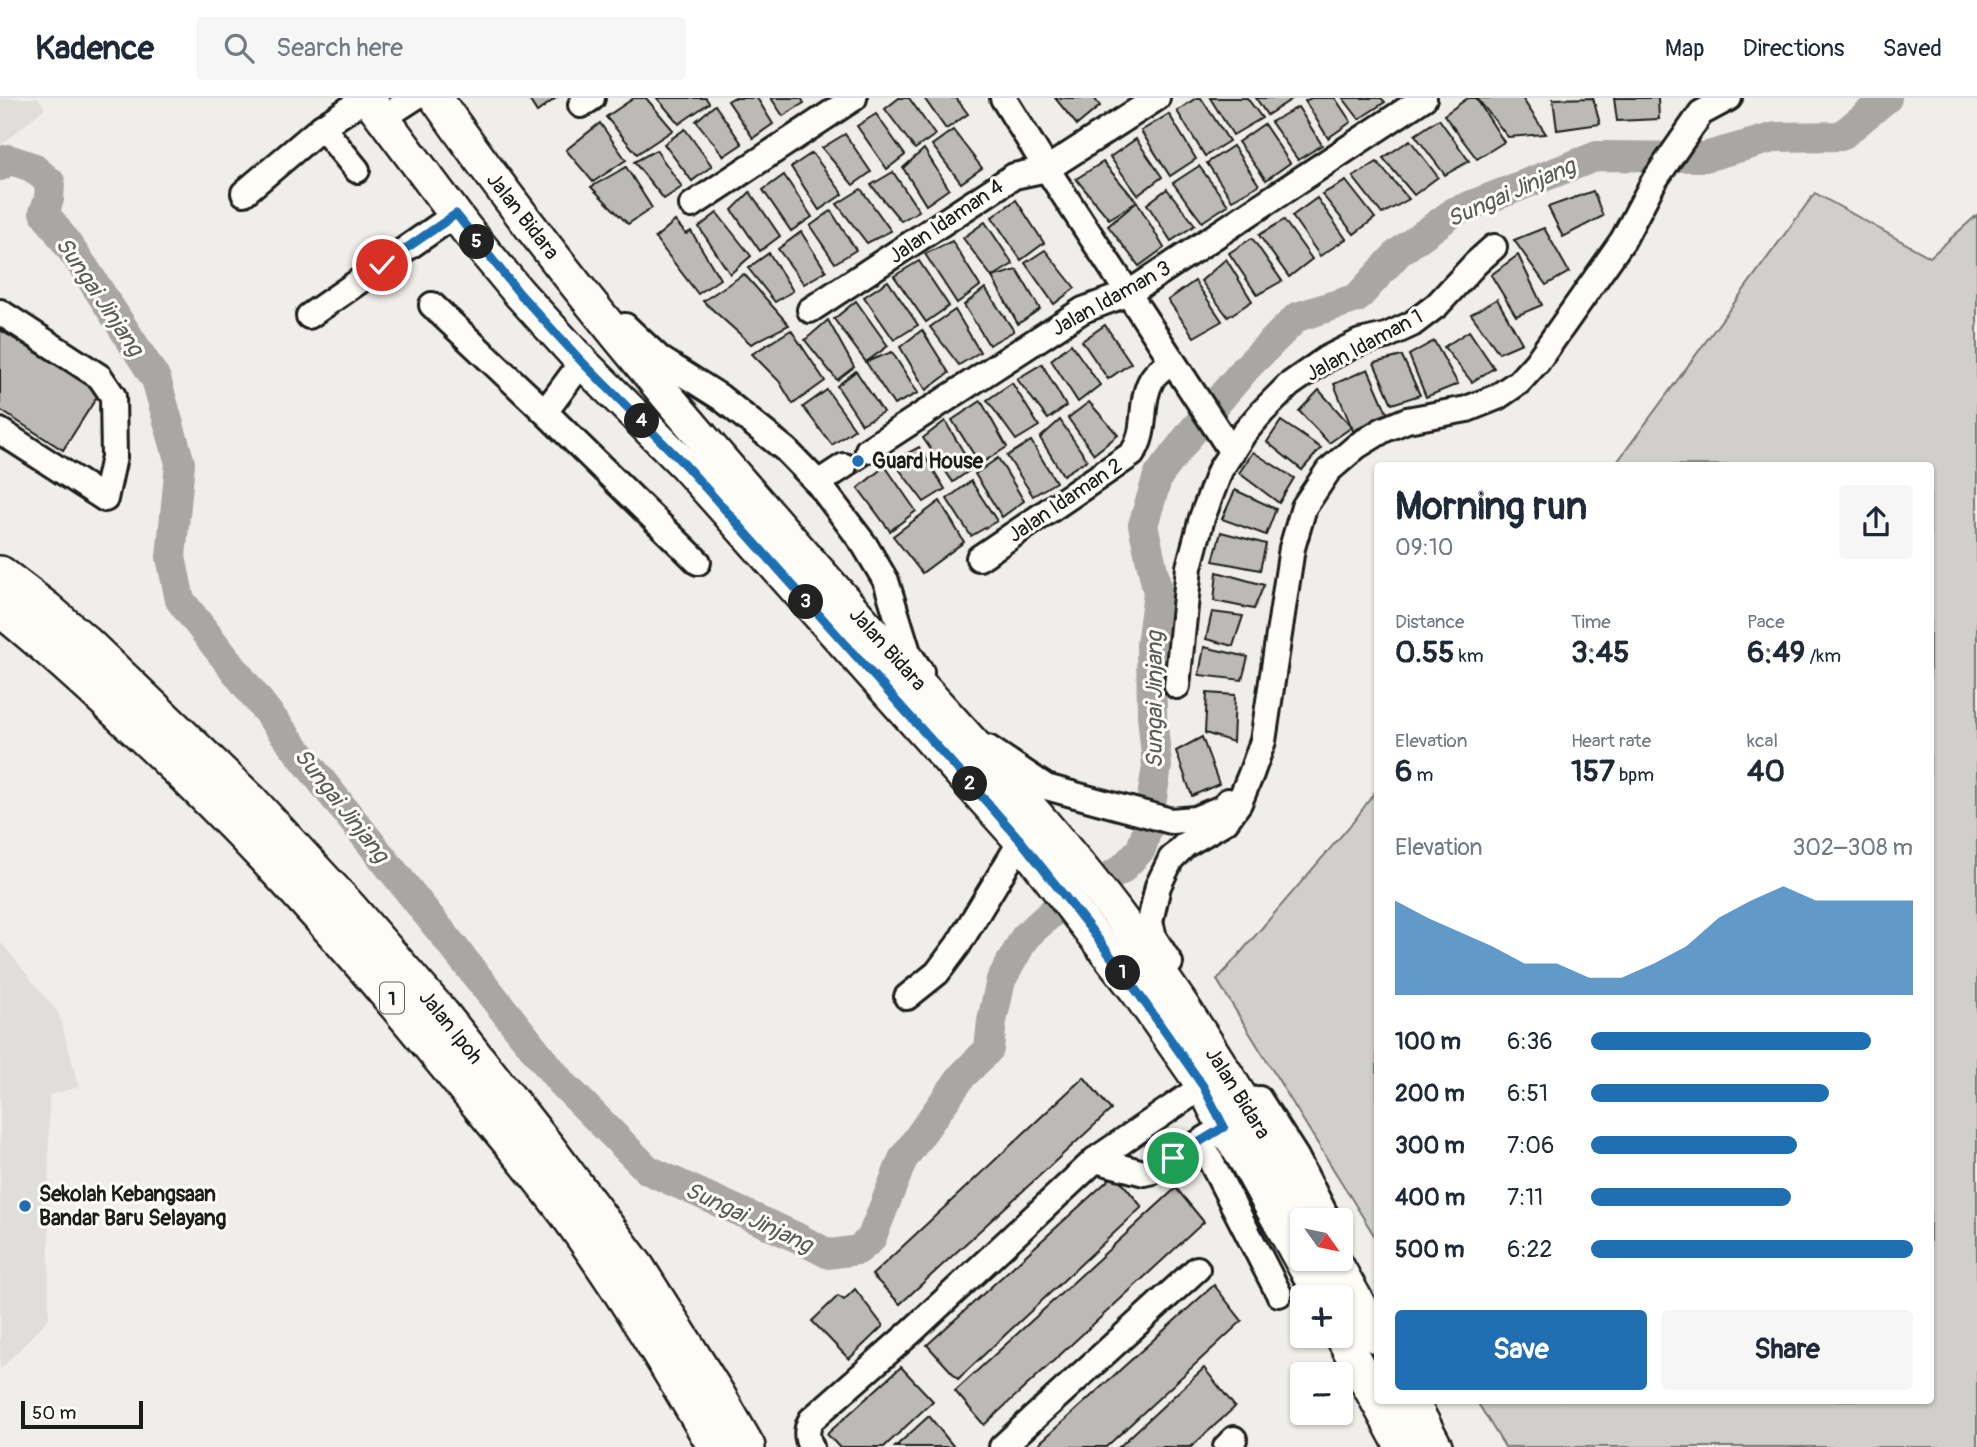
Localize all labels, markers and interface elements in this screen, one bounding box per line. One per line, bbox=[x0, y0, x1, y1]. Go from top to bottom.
search box bbox=[196, 17, 686, 80]
text: Kadence bbox=[35, 28, 154, 69]
icon: search bbox=[220, 29, 258, 67]
text: Search here bbox=[276, 32, 403, 64]
text: Map bbox=[1665, 34, 1705, 63]
text: Directions bbox=[1743, 34, 1844, 63]
text: Saved bbox=[1882, 34, 1942, 63]
water label: Sungai Jinjang bbox=[1443, 151, 1581, 234]
street label: Jalan Bidara bbox=[480, 167, 565, 265]
street label: Jalan Idaman 4 bbox=[884, 173, 1009, 270]
pin: 5 bbox=[460, 225, 494, 260]
text: 5 bbox=[471, 229, 482, 253]
water label: Sungai Jinjang bbox=[49, 231, 151, 362]
pin bbox=[352, 235, 412, 295]
icon: check bbox=[363, 246, 401, 284]
street label: Jalan Idaman 3 bbox=[1047, 255, 1176, 342]
street label: Jalan Idaman 1 bbox=[1301, 303, 1427, 388]
pin: 4 bbox=[624, 404, 660, 438]
text: 4 bbox=[636, 408, 647, 432]
place label: Guard House bbox=[872, 448, 984, 475]
street label: Jalan Idaman 2 bbox=[1003, 452, 1128, 549]
marker: Guard House bbox=[850, 453, 866, 469]
text: Morning run bbox=[1395, 483, 1587, 531]
button: share bbox=[1839, 485, 1913, 559]
text: 09:10 bbox=[1395, 533, 1453, 562]
pin: 3 bbox=[788, 584, 824, 620]
text: 3 bbox=[800, 589, 811, 613]
street label: Jalan Bidara bbox=[843, 602, 932, 697]
text: Distance bbox=[1395, 610, 1464, 634]
text: Time bbox=[1571, 610, 1611, 634]
text: Pace bbox=[1747, 610, 1785, 634]
water label: Sungai Jinjang bbox=[1140, 630, 1169, 769]
text: 0.55 bbox=[1395, 634, 1455, 671]
text: 3:45 bbox=[1571, 634, 1629, 671]
text: 6:49 bbox=[1747, 634, 1805, 671]
text: km bbox=[1455, 644, 1484, 668]
text: /km bbox=[1805, 644, 1841, 668]
text: Elevation bbox=[1395, 729, 1467, 753]
text: Heart rate bbox=[1571, 729, 1651, 753]
text: kcal bbox=[1747, 729, 1778, 753]
water label: Sungai Jinjang bbox=[288, 742, 396, 869]
text: 6 bbox=[1395, 753, 1412, 790]
text: 157 bbox=[1571, 753, 1615, 790]
text: 40 bbox=[1747, 753, 1785, 790]
text: m bbox=[1412, 763, 1433, 787]
text: bpm bbox=[1615, 763, 1654, 787]
pin: 2 bbox=[953, 766, 988, 802]
text: 2 bbox=[964, 771, 975, 795]
text: Elevation bbox=[1395, 833, 1483, 862]
text: 302–308 m bbox=[1793, 833, 1913, 862]
pin: 1 bbox=[1106, 956, 1140, 990]
text: 1 bbox=[1119, 960, 1126, 984]
road number: 1 bbox=[380, 983, 404, 1014]
street label: Jalan Ipoh bbox=[413, 985, 489, 1070]
text: 100 m bbox=[1395, 1027, 1461, 1056]
text: 6:36 bbox=[1507, 1027, 1553, 1056]
street label: Jalan Bidara bbox=[1199, 1042, 1276, 1144]
text: 200 m bbox=[1395, 1079, 1465, 1108]
text: 6:51 bbox=[1507, 1079, 1548, 1108]
pin bbox=[1143, 1128, 1203, 1188]
text: 300 m bbox=[1395, 1131, 1465, 1160]
text: 7:06 bbox=[1507, 1131, 1554, 1160]
icon: arrive bbox=[1154, 1139, 1192, 1177]
water label: Sungai Jinjang bbox=[681, 1175, 818, 1260]
place label: Sekolah Kebangsaan Bandar Baru Selayang bbox=[39, 1181, 227, 1232]
text: 400 m bbox=[1395, 1183, 1465, 1212]
text: 7:11 bbox=[1507, 1183, 1543, 1212]
marker: Sekolah Kebangsaan Bandar Baru Selayang bbox=[17, 1198, 33, 1214]
north arrow bbox=[1290, 1208, 1353, 1270]
map controls bbox=[1290, 1208, 1353, 1425]
text: 500 m bbox=[1395, 1235, 1464, 1264]
text: 6:22 bbox=[1507, 1235, 1552, 1264]
button: + bbox=[1290, 1285, 1353, 1348]
button: Save bbox=[1395, 1310, 1647, 1390]
button: Share bbox=[1661, 1310, 1913, 1390]
button: − bbox=[1290, 1362, 1353, 1425]
scale bar bbox=[21, 1398, 144, 1430]
text: 50 m bbox=[32, 1401, 76, 1425]

